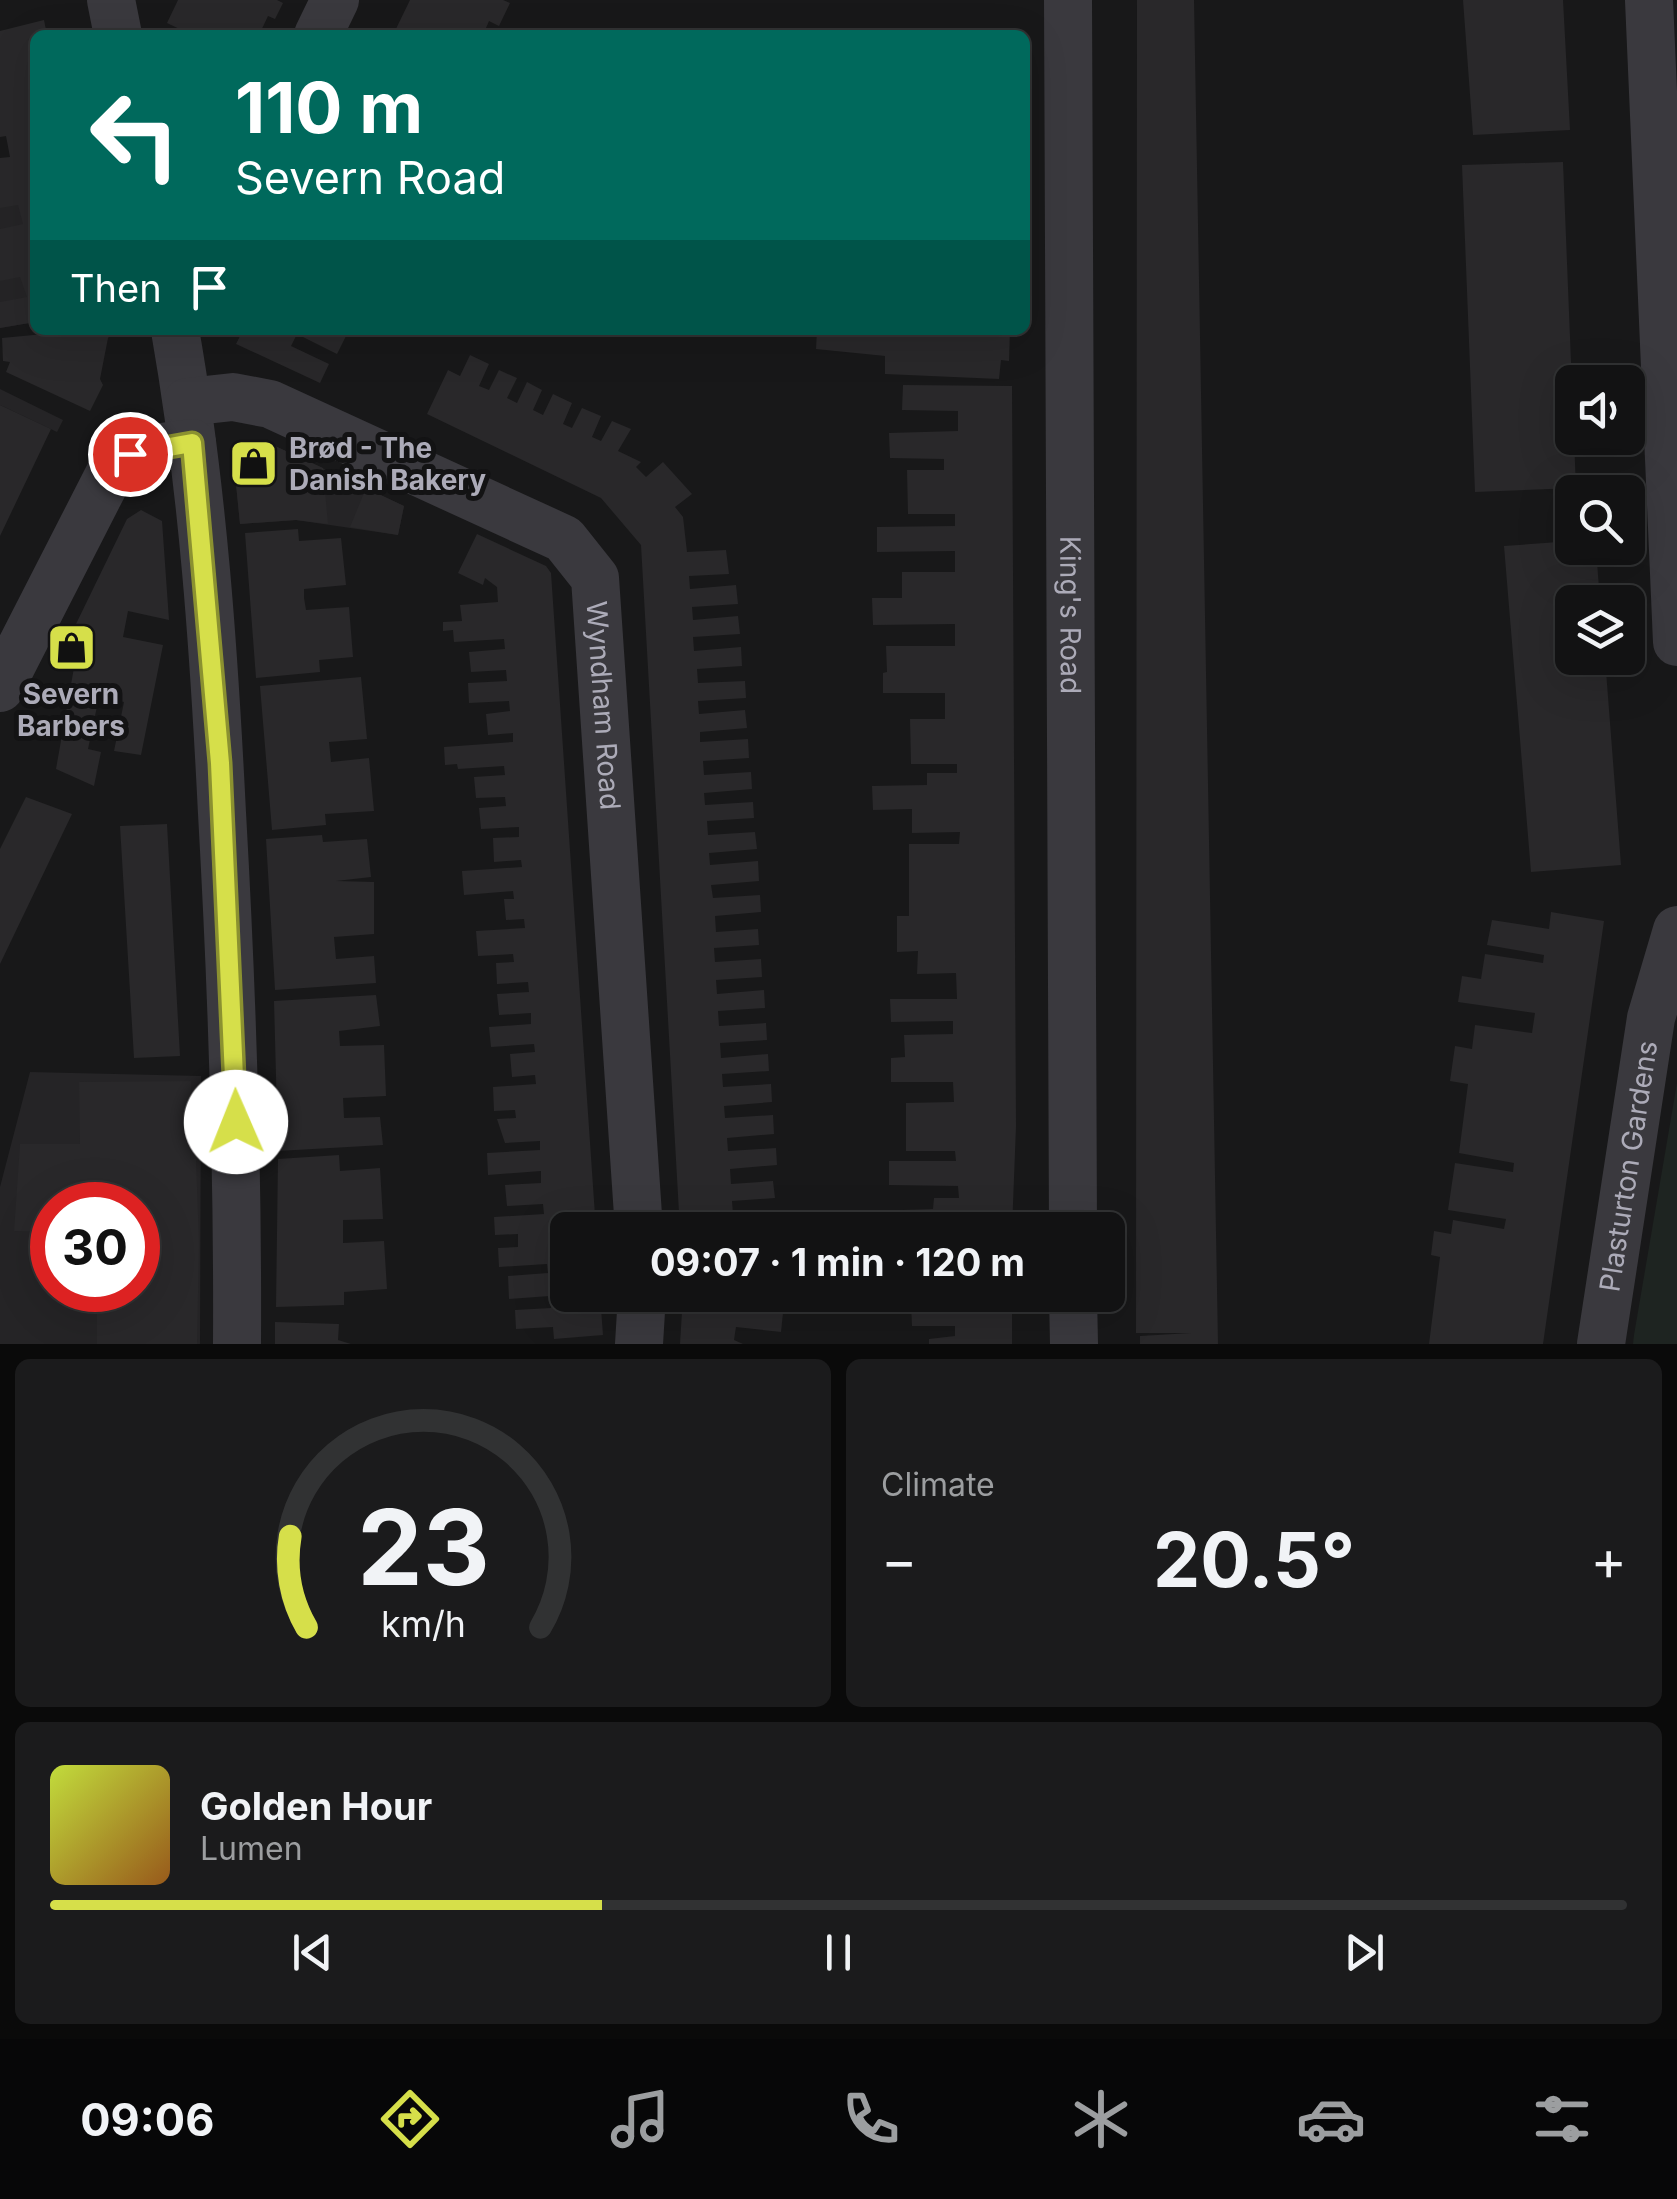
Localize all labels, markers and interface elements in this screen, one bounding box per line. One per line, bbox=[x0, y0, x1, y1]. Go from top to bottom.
text: 110 m bbox=[235, 65, 423, 150]
icon: left bbox=[70, 70, 200, 200]
text: Severn Road bbox=[235, 150, 505, 205]
icon: arrive bbox=[182, 260, 237, 315]
text: Then bbox=[70, 265, 162, 311]
map controls bbox=[1555, 365, 1645, 675]
button: sound bbox=[1555, 365, 1645, 455]
pin bbox=[88, 412, 173, 497]
icon: arrive bbox=[103, 427, 158, 482]
place label: Brød - The Danish Bakery bbox=[289, 431, 486, 497]
shop icon: Brød - The Danish Bakery bbox=[228, 438, 280, 490]
button: search bbox=[1555, 475, 1645, 565]
street label: King's Road bbox=[1053, 536, 1088, 694]
button: layers bbox=[1555, 585, 1645, 675]
street label: Wyndham Road bbox=[580, 600, 628, 811]
shop icon: Severn Barbers bbox=[45, 621, 97, 673]
place label: Severn Barbers bbox=[17, 677, 125, 743]
street label: Plasturton Gardens bbox=[1592, 1038, 1664, 1294]
position arrow bbox=[184, 1070, 288, 1174]
speed limit sign: 30 bbox=[30, 1182, 160, 1312]
text: 09:07 · 1 min · 120 m bbox=[650, 1239, 1025, 1285]
text: Climate bbox=[881, 1465, 995, 1504]
text: 23 bbox=[357, 1484, 489, 1610]
text: 20.5° bbox=[1153, 1514, 1355, 1605]
text: − bbox=[881, 1527, 917, 1593]
text: + bbox=[1591, 1527, 1627, 1593]
text: km/h bbox=[381, 1602, 465, 1646]
text: Golden Hour bbox=[200, 1783, 432, 1829]
text: Lumen bbox=[200, 1829, 303, 1868]
icon: previous bbox=[285, 1925, 340, 1980]
icon: pause bbox=[811, 1925, 866, 1980]
icon: next bbox=[1337, 1925, 1392, 1980]
icon: directions bbox=[375, 2084, 445, 2154]
icon: music bbox=[605, 2084, 675, 2154]
icon: phone bbox=[836, 2084, 906, 2154]
icon: climate bbox=[1066, 2084, 1136, 2154]
icon: car bbox=[1296, 2084, 1366, 2154]
icon: filters bbox=[1527, 2084, 1597, 2154]
text: 09:06 bbox=[80, 2092, 214, 2147]

